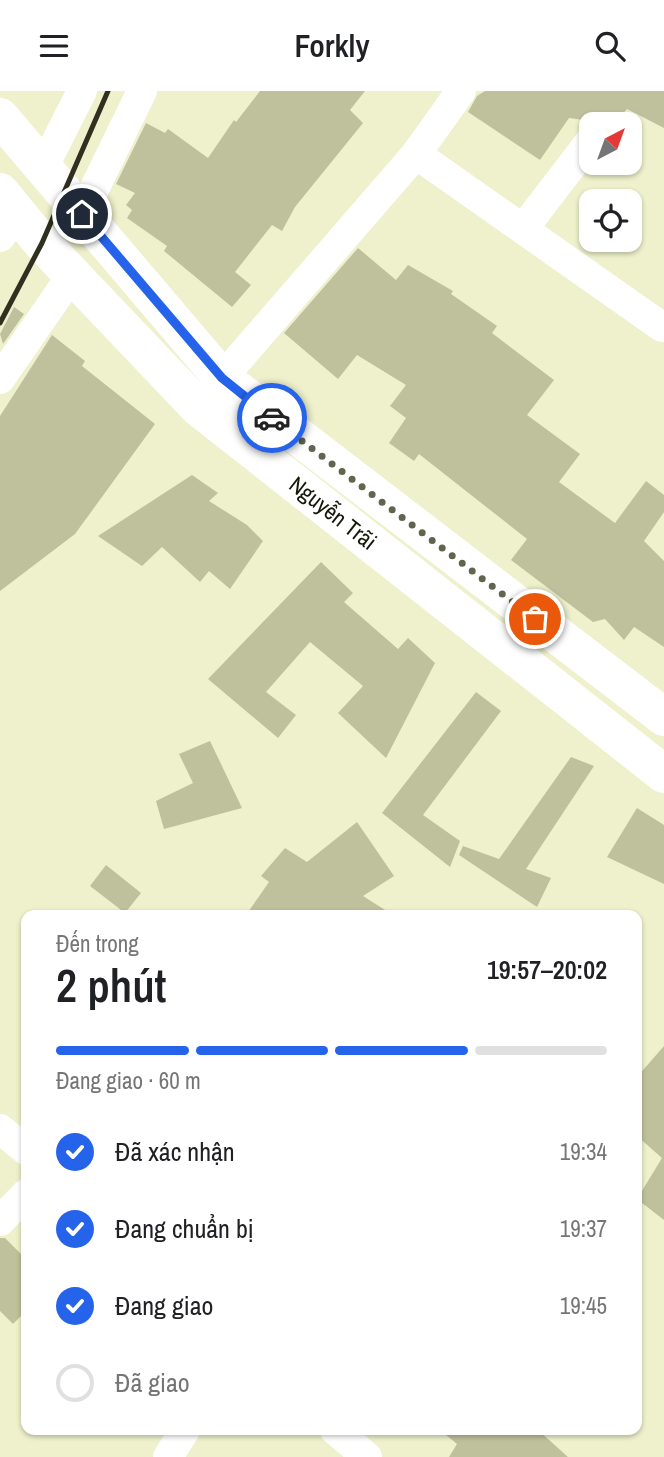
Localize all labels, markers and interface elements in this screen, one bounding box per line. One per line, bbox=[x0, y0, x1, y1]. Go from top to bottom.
text: Forkly bbox=[295, 24, 369, 67]
icon: menu bbox=[35, 27, 73, 65]
icon: search bbox=[591, 27, 629, 65]
north arrow bbox=[579, 112, 642, 175]
map controls bbox=[579, 112, 642, 252]
pin bbox=[52, 184, 112, 244]
button: locate bbox=[579, 189, 642, 252]
icon: home bbox=[63, 195, 101, 233]
courier bbox=[237, 383, 307, 453]
icon: car bbox=[253, 399, 291, 437]
street label: Nguyễn Trãi bbox=[283, 469, 383, 556]
pin bbox=[505, 589, 565, 649]
icon: bag bbox=[516, 600, 554, 638]
text: Đến trong bbox=[56, 928, 139, 959]
text: 19:57–20:02 bbox=[487, 952, 607, 987]
text: 2 phút bbox=[56, 954, 166, 1016]
text: Đang giao · 60 m bbox=[56, 1065, 201, 1096]
icon: check bbox=[56, 1133, 94, 1171]
text: Đã xác nhận bbox=[115, 1134, 235, 1169]
text: 19:34 bbox=[560, 1136, 607, 1167]
icon: check bbox=[56, 1210, 94, 1248]
text: Đang chuẩn bị bbox=[115, 1211, 254, 1246]
text: 19:37 bbox=[560, 1213, 607, 1244]
icon: check bbox=[56, 1287, 94, 1325]
text: Đang giao bbox=[115, 1288, 213, 1323]
text: 19:45 bbox=[560, 1290, 607, 1321]
text: Đã giao bbox=[115, 1365, 190, 1400]

